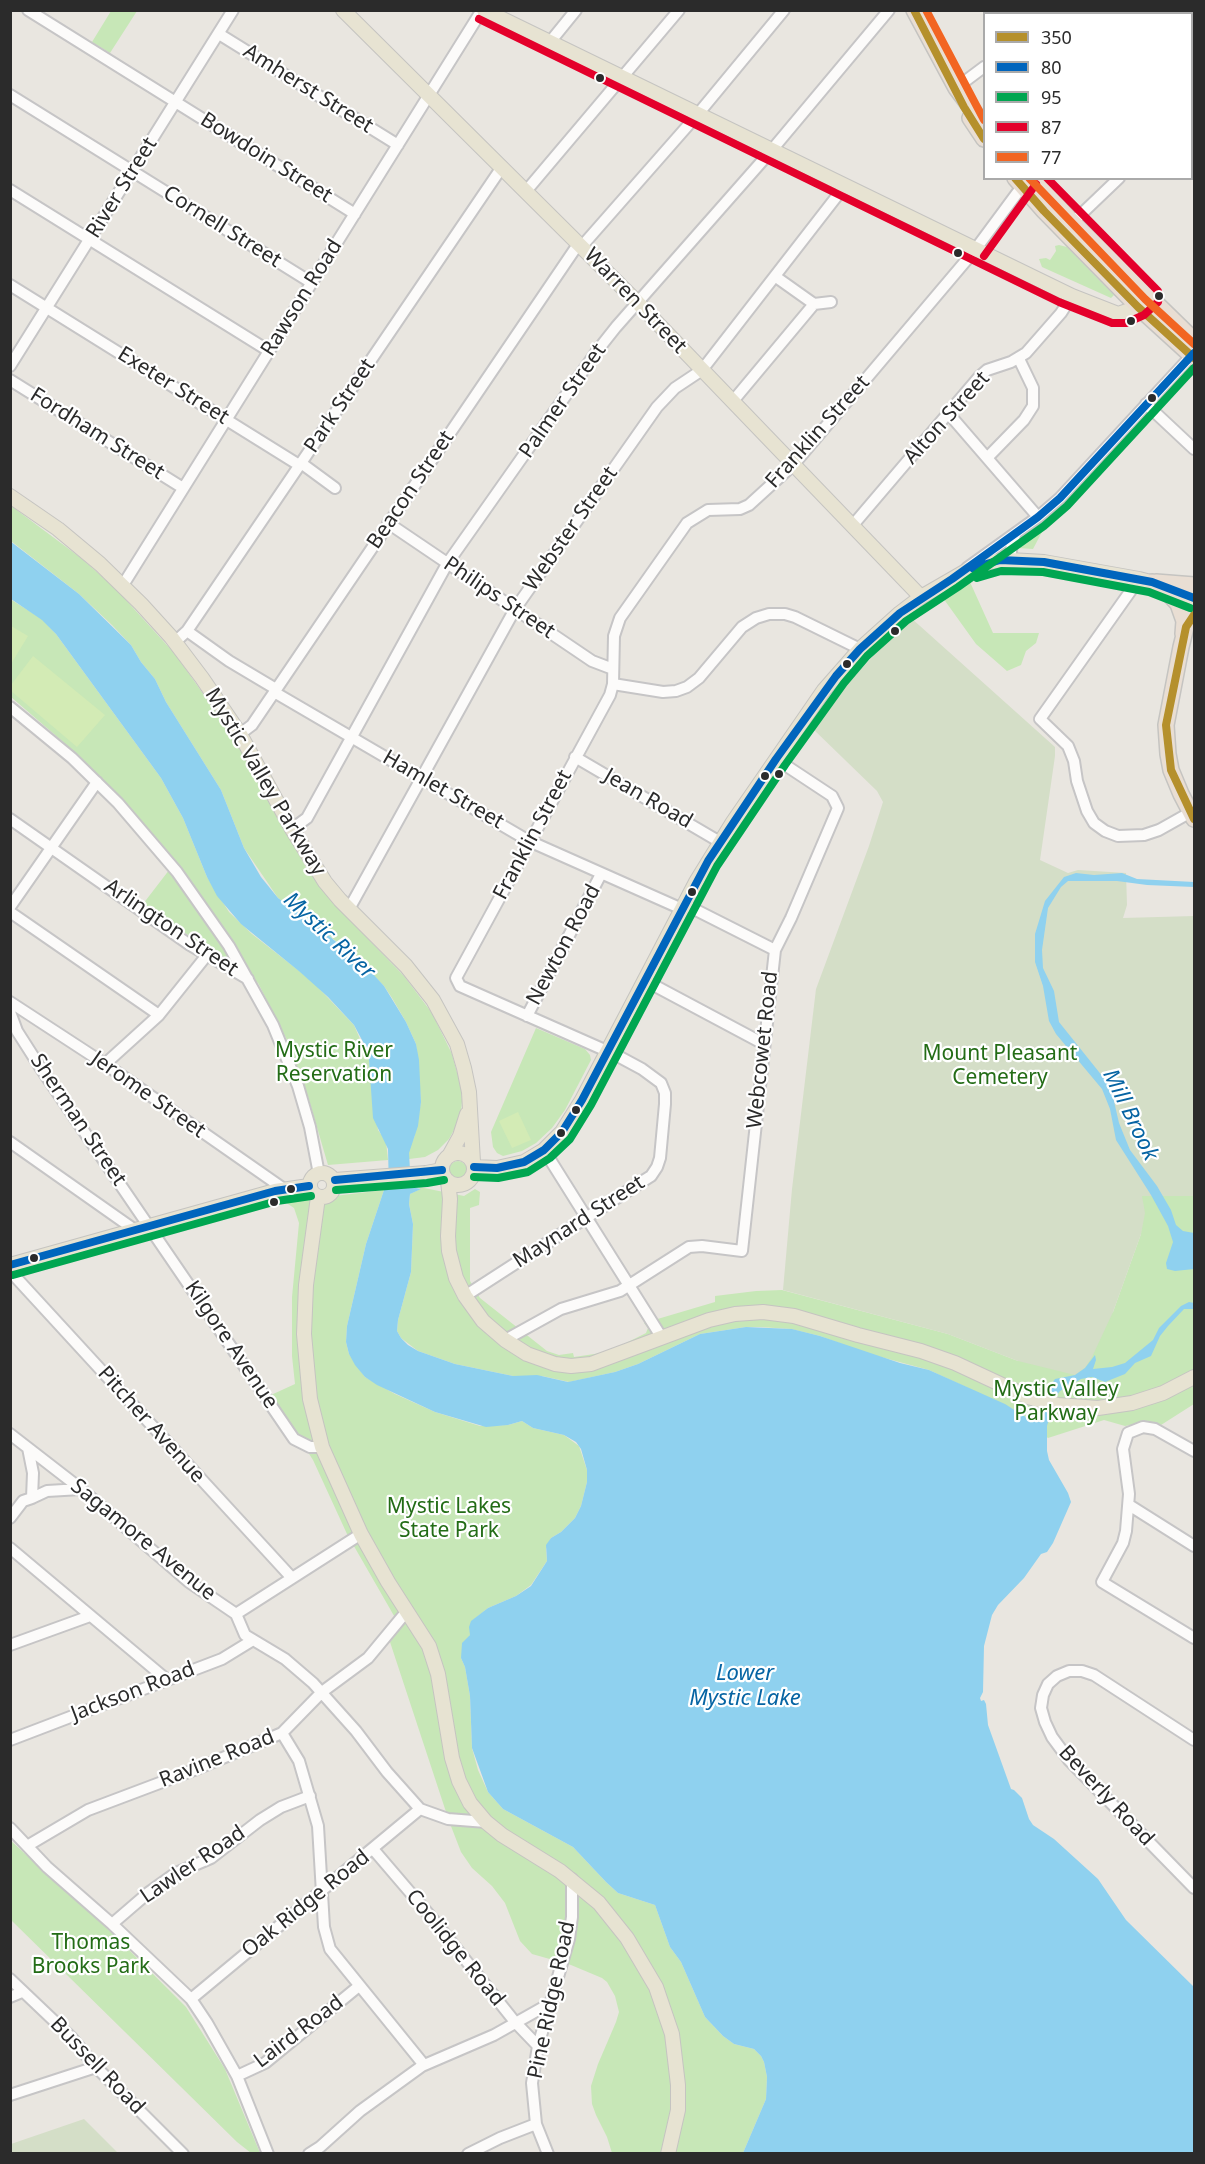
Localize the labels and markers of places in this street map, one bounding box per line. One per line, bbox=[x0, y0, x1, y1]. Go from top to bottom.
unlabelled marker bbox=[594, 72, 606, 84]
unlabelled marker bbox=[952, 247, 964, 259]
unlabelled marker bbox=[1153, 290, 1165, 302]
unlabelled marker bbox=[1125, 315, 1137, 327]
unlabelled marker bbox=[1146, 392, 1158, 404]
unlabelled marker bbox=[889, 625, 901, 637]
unlabelled marker bbox=[841, 658, 853, 670]
unlabelled marker bbox=[773, 768, 785, 780]
unlabelled marker bbox=[759, 770, 771, 782]
unlabelled marker bbox=[686, 886, 698, 898]
unlabelled marker bbox=[570, 1104, 582, 1116]
unlabelled marker bbox=[555, 1127, 567, 1139]
unlabelled marker bbox=[285, 1183, 297, 1195]
unlabelled marker bbox=[268, 1196, 280, 1208]
unlabelled marker bbox=[28, 1252, 40, 1264]

